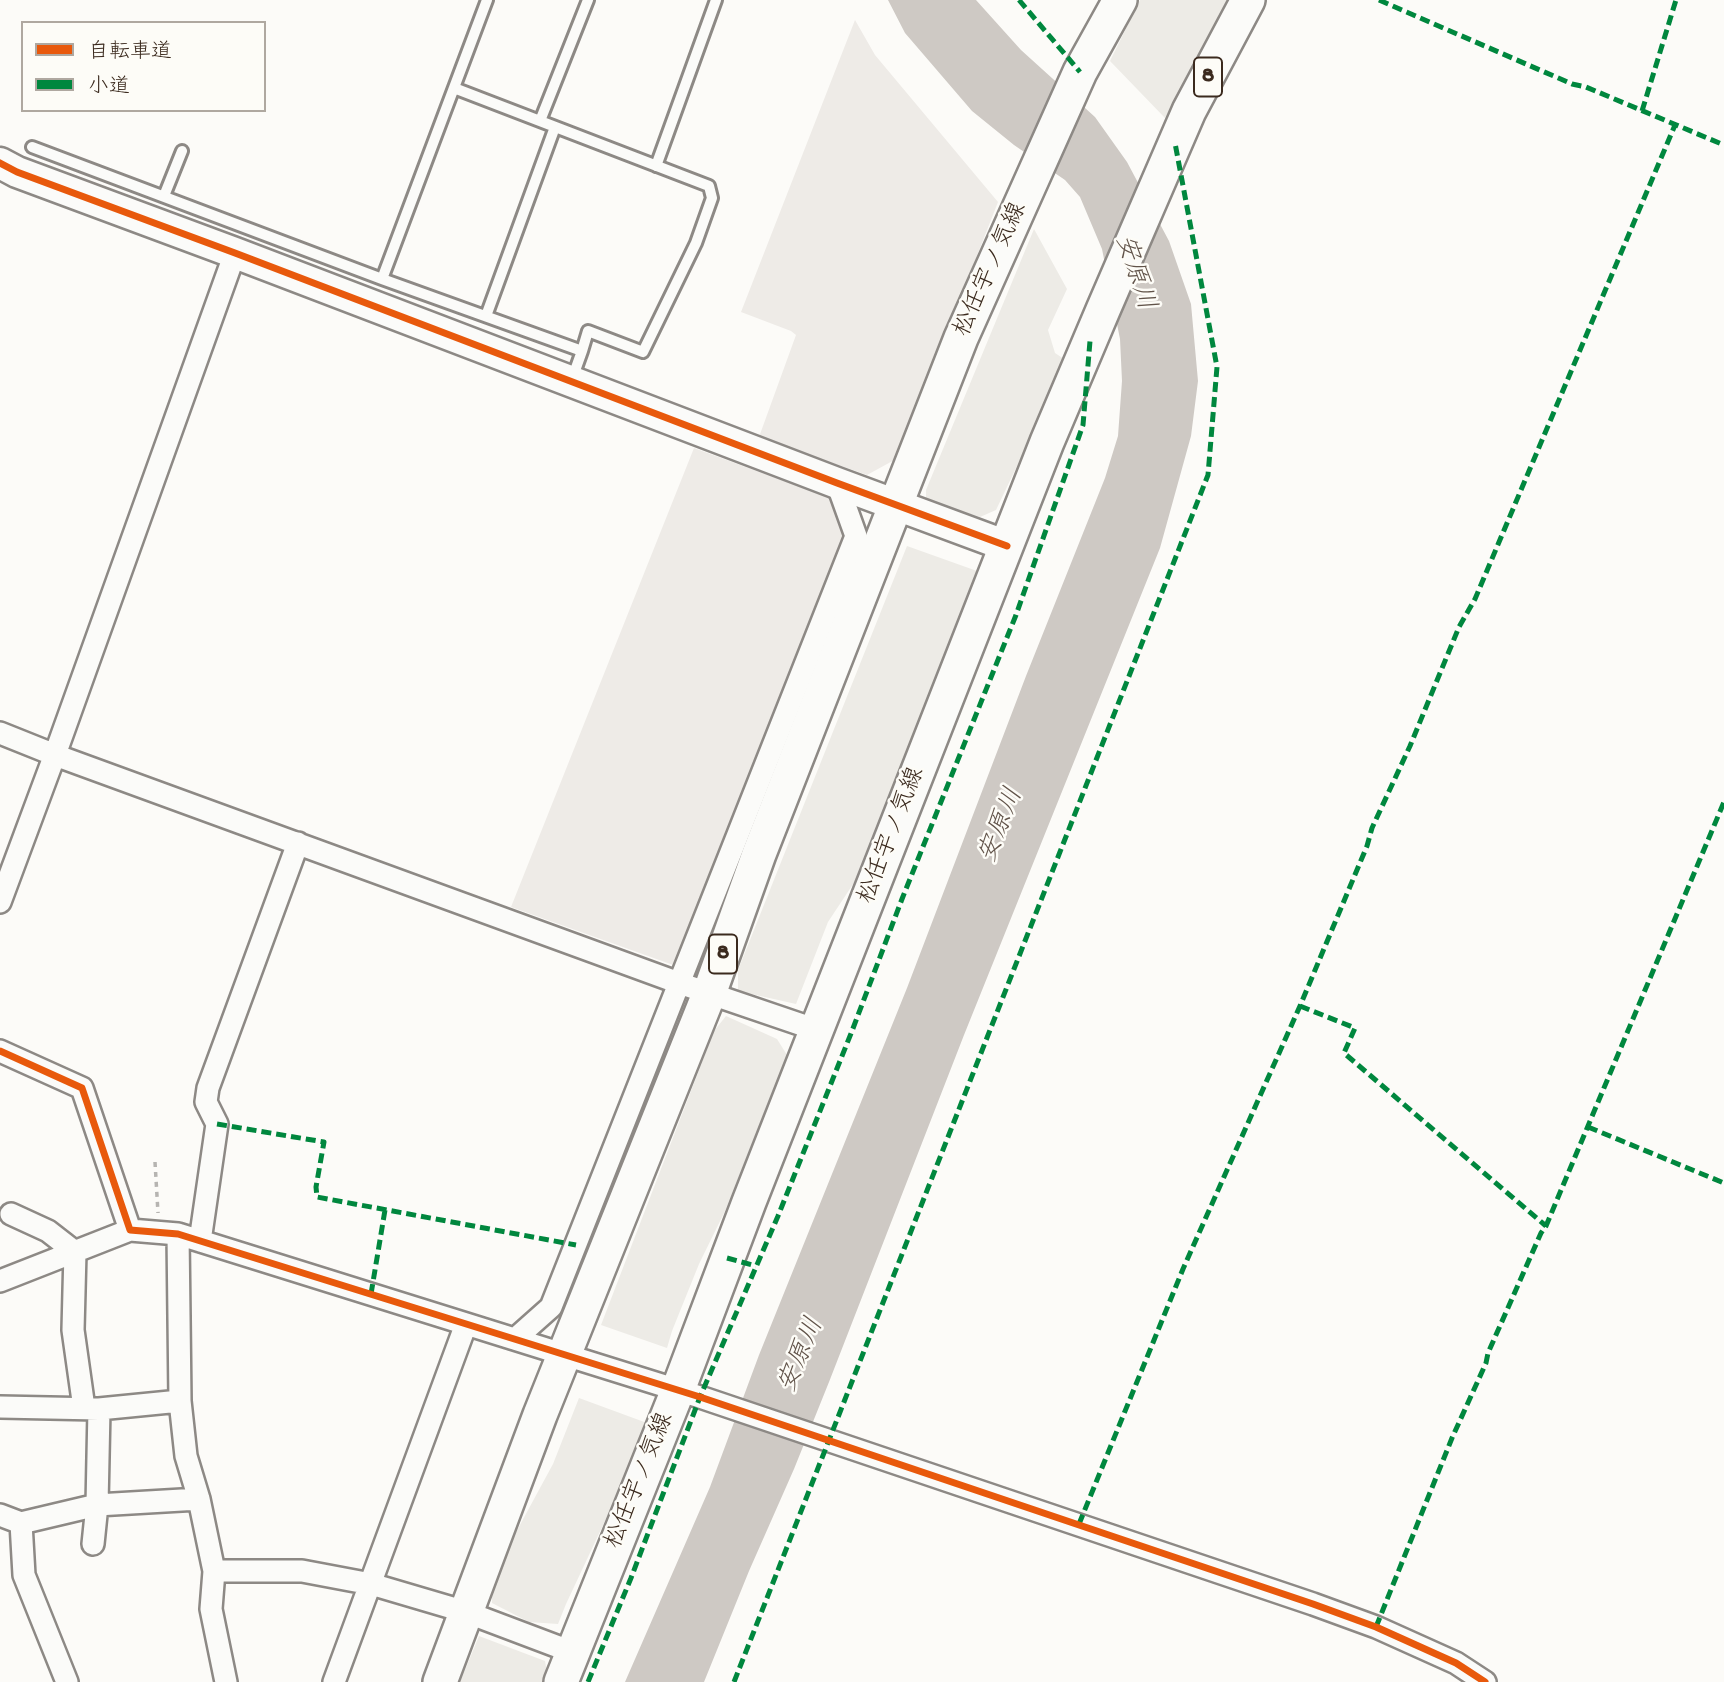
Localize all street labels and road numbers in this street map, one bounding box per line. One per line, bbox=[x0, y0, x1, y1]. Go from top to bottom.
road number: 8 bbox=[1194, 58, 1222, 96]
street label: 松任宇ノ気線 bbox=[950, 198, 1034, 342]
street label: 松任宇ノ気線 bbox=[854, 764, 932, 908]
road number: 8 bbox=[709, 934, 737, 973]
street label: 松任宇ノ気線 bbox=[601, 1409, 681, 1553]

